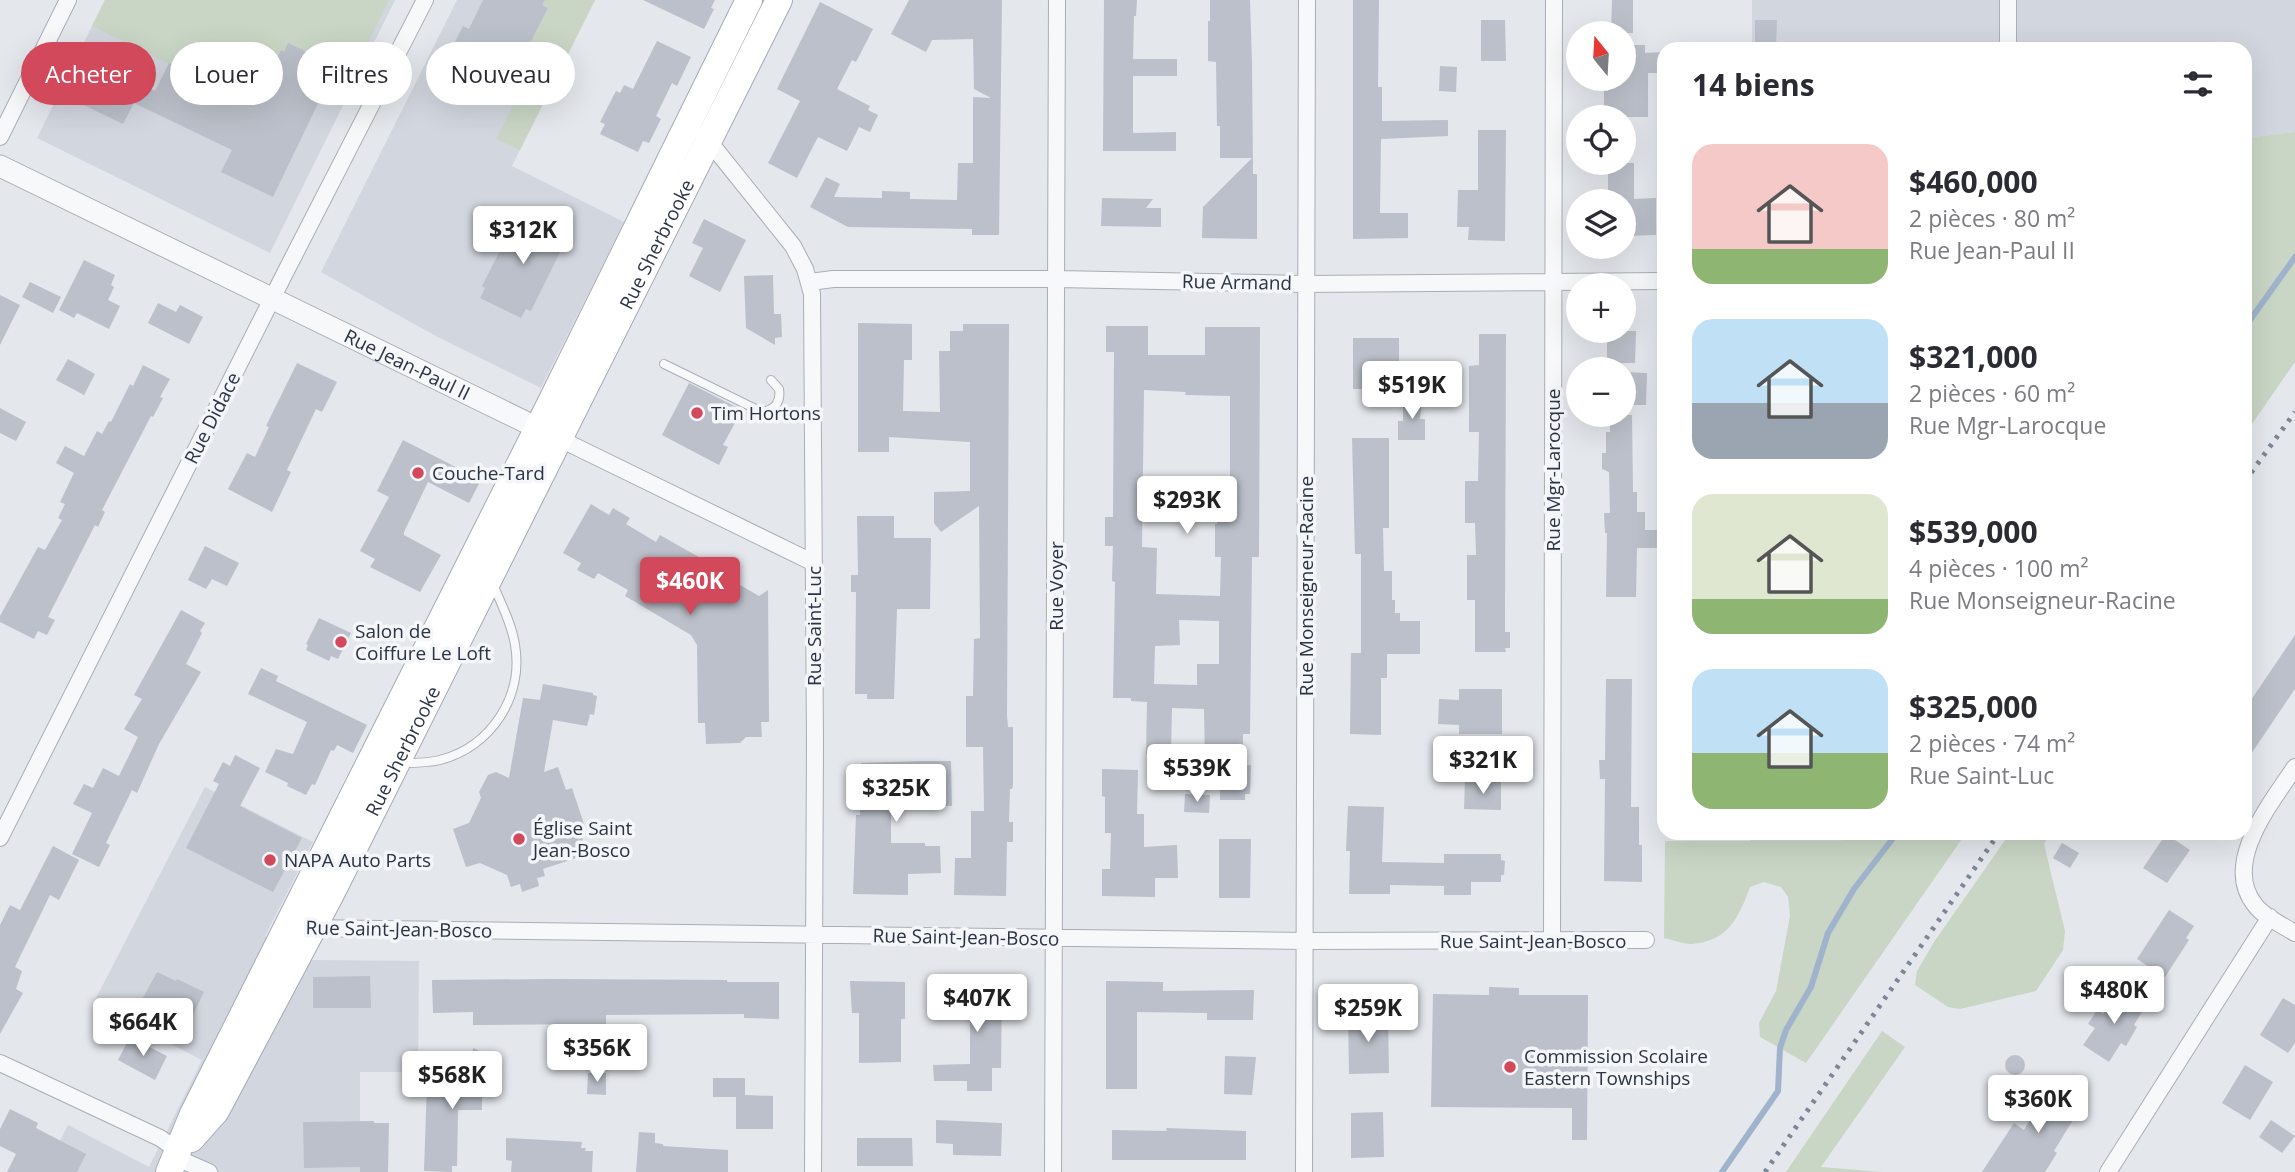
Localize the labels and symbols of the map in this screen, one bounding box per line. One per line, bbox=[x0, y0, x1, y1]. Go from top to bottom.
north arrow bbox=[1566, 21, 1636, 91]
street label: Rue Sherbrooke bbox=[613, 175, 700, 314]
pin: $312K bbox=[474, 206, 572, 266]
street label: Rue Armand bbox=[1182, 268, 1292, 296]
street label: Rue Jean-Paul II bbox=[340, 323, 475, 406]
pin: $519K bbox=[1363, 362, 1461, 421]
street label: Rue Didace bbox=[178, 368, 246, 468]
street label: Rue Mgr-Larocque bbox=[1540, 389, 1566, 551]
place label: Tim Hortons bbox=[711, 400, 821, 426]
marker: Tim Hortons bbox=[689, 405, 705, 421]
place label: Couche-Tard bbox=[432, 460, 545, 486]
marker: Couche-Tard bbox=[410, 465, 426, 481]
pin: $293K bbox=[1138, 476, 1236, 536]
street label: Rue Monseigneur-Racine bbox=[1293, 476, 1319, 696]
street label: Rue Voyer bbox=[1043, 541, 1069, 631]
pin: $460K bbox=[641, 558, 739, 617]
street label: Rue Saint-Luc bbox=[801, 566, 827, 686]
place label: Salon de Coiffure Le Loft bbox=[355, 618, 491, 666]
marker: Salon de Coiffure Le Loft bbox=[333, 634, 349, 650]
street label: Rue Sherbrooke bbox=[359, 682, 446, 821]
pin: $321K bbox=[1434, 736, 1532, 796]
pin: $539K bbox=[1148, 744, 1246, 804]
pin: $325K bbox=[847, 764, 945, 824]
place label: Église Saint Jean-Bosco bbox=[531, 815, 633, 863]
marker: Église Saint Jean-Bosco bbox=[511, 831, 527, 847]
place label: NAPA Auto Parts bbox=[284, 847, 431, 873]
marker: NAPA Auto Parts bbox=[262, 852, 278, 868]
street label: Rue Saint-Jean-Bosco bbox=[305, 914, 493, 944]
street label: Rue Saint-Jean-Bosco bbox=[872, 922, 1060, 952]
street label: Rue Saint-Jean-Bosco bbox=[1440, 928, 1626, 954]
pin: $480K bbox=[2065, 967, 2163, 1026]
pin: $407K bbox=[928, 974, 1026, 1034]
pin: $259K bbox=[1319, 984, 1417, 1044]
pin: $664K bbox=[94, 998, 192, 1058]
pin: $356K bbox=[548, 1024, 646, 1084]
place label: Commission Scolaire Eastern Townships bbox=[1524, 1043, 1708, 1091]
pin: $568K bbox=[403, 1052, 501, 1111]
marker: Commission Scolaire Eastern Townships bbox=[1502, 1059, 1518, 1075]
pin: $360K bbox=[1989, 1076, 2087, 1135]

